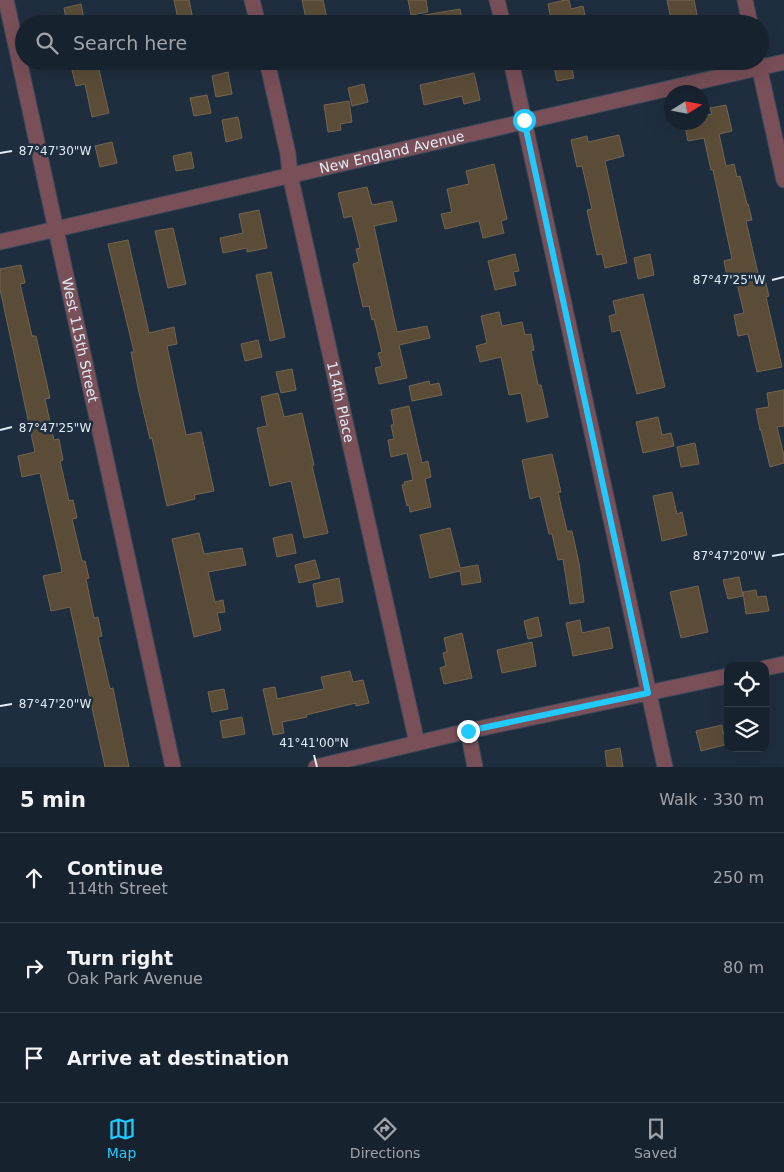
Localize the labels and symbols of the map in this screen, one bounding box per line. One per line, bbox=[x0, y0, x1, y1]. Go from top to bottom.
north arrow bbox=[664, 85, 709, 130]
route start bbox=[513, 109, 536, 132]
street label: New England Avenue bbox=[318, 128, 466, 176]
text: 87°47'30"W bbox=[19, 144, 91, 158]
text: 87°47'25"W bbox=[693, 273, 765, 287]
street label: West 115th Street bbox=[59, 276, 101, 404]
street label: 114th Place bbox=[324, 360, 358, 444]
text: 87°47'25"W bbox=[19, 421, 91, 435]
text: 87°47'20"W bbox=[693, 549, 765, 563]
text: 87°47'20"W bbox=[19, 697, 91, 711]
route end bbox=[457, 720, 480, 743]
text: 41°41'00"N bbox=[279, 736, 349, 750]

